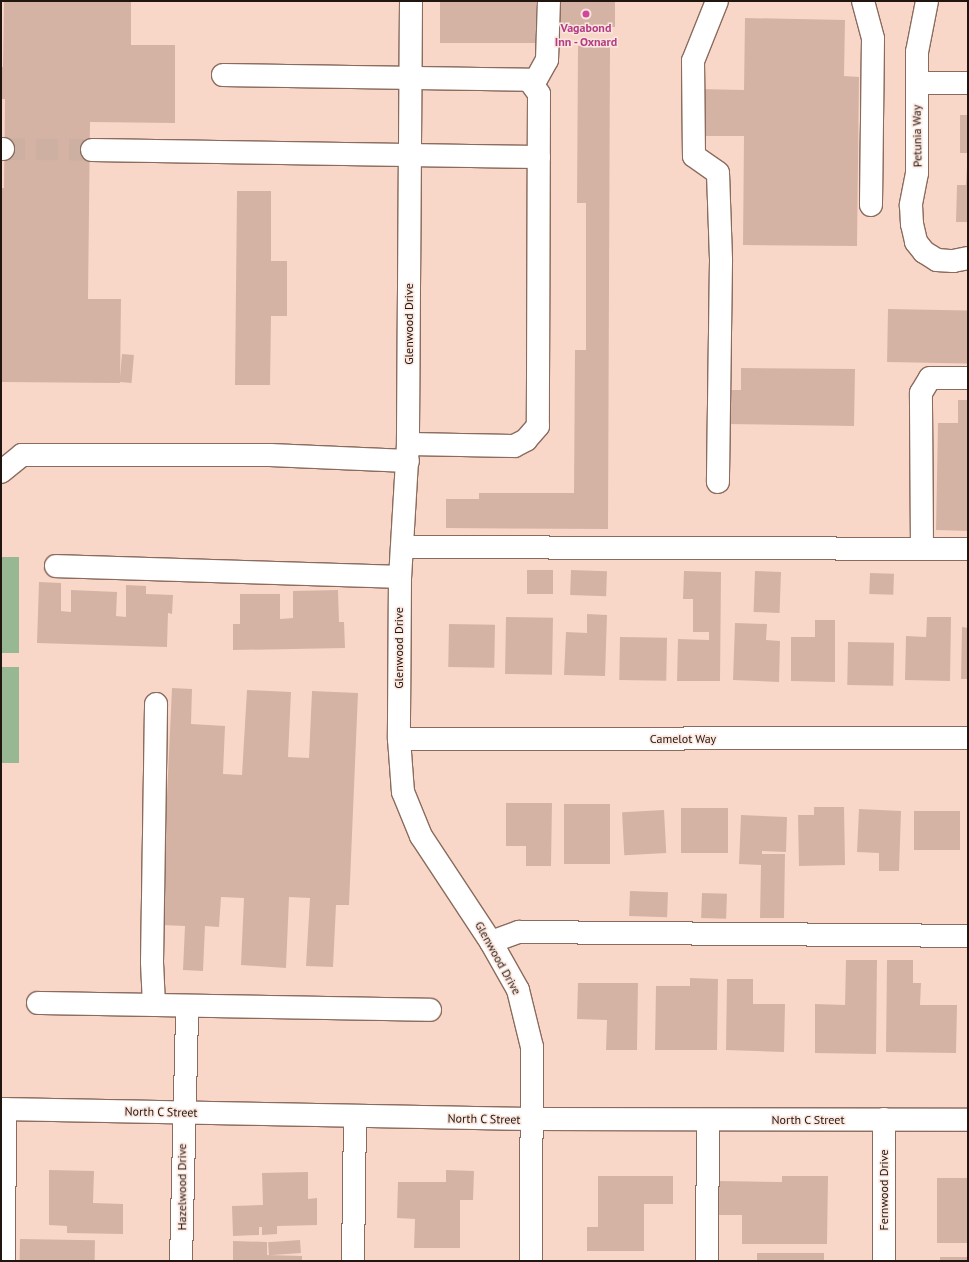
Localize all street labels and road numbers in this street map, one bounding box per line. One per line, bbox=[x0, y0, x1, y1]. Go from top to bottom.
street label: Petunia Way bbox=[909, 104, 925, 168]
street label: Glenwood Drive bbox=[402, 283, 416, 365]
street label: Glenwood Drive bbox=[392, 607, 406, 689]
street label: Camelot Way bbox=[650, 732, 716, 746]
street label: Glenwood Drive bbox=[472, 919, 524, 997]
street label: North C Street bbox=[124, 1104, 198, 1120]
street label: North C Street bbox=[447, 1111, 521, 1127]
street label: North C Street bbox=[771, 1113, 845, 1127]
street label: Hazelwood Drive bbox=[175, 1144, 189, 1230]
street label: Fernwood Drive bbox=[877, 1149, 891, 1231]

